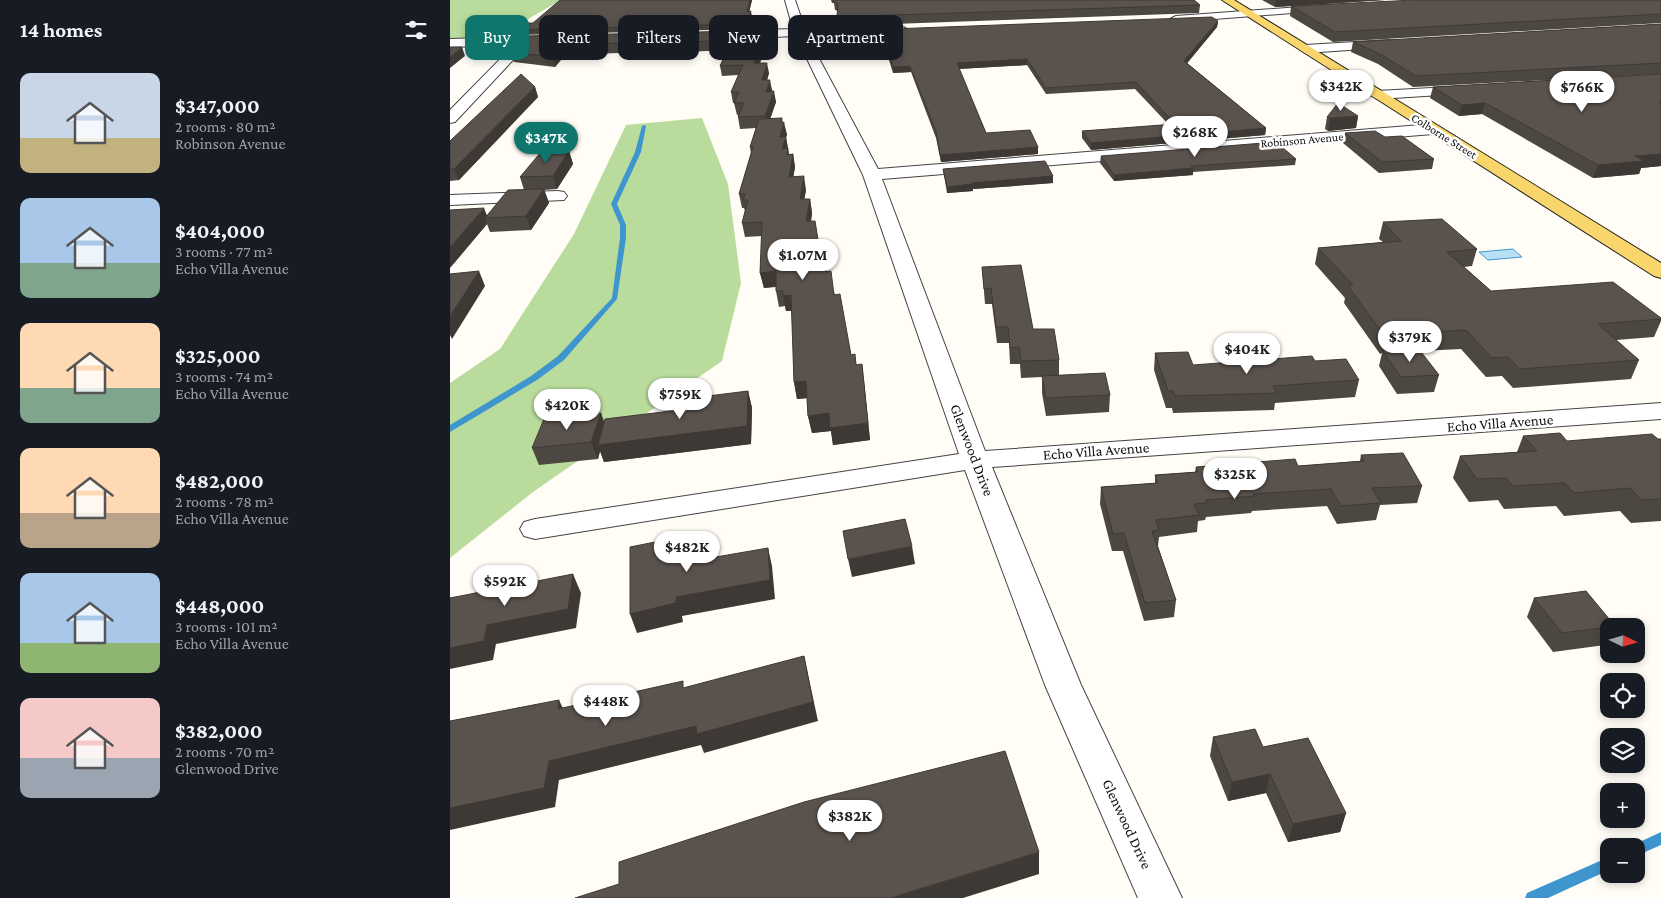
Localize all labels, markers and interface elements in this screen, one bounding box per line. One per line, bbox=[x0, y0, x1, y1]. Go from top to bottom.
chip: Buy bbox=[465, 15, 529, 60]
chip: Rent bbox=[539, 15, 608, 60]
chip: Filters bbox=[618, 15, 699, 60]
chip: New bbox=[709, 15, 778, 60]
chip: Apartment bbox=[788, 15, 903, 60]
icon: filters bbox=[402, 16, 430, 44]
text: 14 homes bbox=[20, 18, 102, 42]
pin: $342K bbox=[1306, 70, 1376, 112]
pin: $766K bbox=[1547, 70, 1617, 113]
text: $342K bbox=[1320, 77, 1362, 94]
text: $766K bbox=[1560, 78, 1604, 95]
icon: home bbox=[60, 93, 120, 153]
text: $347,000 bbox=[175, 94, 260, 118]
street label: Colborne Street bbox=[1409, 110, 1480, 162]
pin: $268K bbox=[1160, 116, 1230, 158]
text: 2 rooms · 80 m² bbox=[175, 118, 276, 135]
pin: $347K bbox=[511, 121, 581, 164]
text: $268K bbox=[1173, 123, 1217, 140]
text: $347K bbox=[525, 129, 567, 146]
street label: Robinson Avenue bbox=[1260, 129, 1344, 151]
text: Robinson Avenue bbox=[175, 135, 286, 152]
icon: home bbox=[60, 218, 120, 278]
text: $404,000 bbox=[175, 219, 265, 243]
pin: $1.07M bbox=[762, 238, 844, 281]
text: 3 rooms · 77 m² bbox=[175, 243, 273, 260]
text: $1.07M bbox=[778, 246, 828, 263]
text: Echo Villa Avenue bbox=[175, 260, 289, 277]
pin: $379K bbox=[1375, 320, 1445, 363]
text: $379K bbox=[1389, 328, 1431, 345]
pin: $404K bbox=[1212, 332, 1282, 375]
text: $404K bbox=[1224, 340, 1270, 357]
icon: home bbox=[60, 343, 120, 403]
text: $325,000 bbox=[175, 344, 260, 368]
text: 3 rooms · 74 m² bbox=[175, 368, 273, 385]
pin: $759K bbox=[645, 378, 715, 420]
text: Echo Villa Avenue bbox=[175, 385, 289, 402]
text: $759K bbox=[659, 385, 701, 402]
pin: $420K bbox=[532, 388, 602, 431]
text: $420K bbox=[545, 396, 589, 413]
street label: Glenwood Drive bbox=[947, 402, 997, 499]
street label: Echo Villa Avenue bbox=[1446, 411, 1554, 435]
street label: Echo Villa Avenue bbox=[1042, 439, 1150, 463]
pin: $325K bbox=[1200, 458, 1270, 500]
text: $325K bbox=[1214, 465, 1256, 482]
icon: home bbox=[60, 468, 120, 528]
text: $482,000 bbox=[175, 469, 264, 493]
text: 2 rooms · 78 m² bbox=[175, 493, 274, 510]
text: Echo Villa Avenue bbox=[175, 510, 289, 527]
pin: $482K bbox=[652, 530, 722, 573]
text: $482K bbox=[665, 538, 709, 555]
pin: $592K bbox=[470, 564, 540, 607]
text: $592K bbox=[484, 572, 526, 589]
icon: home bbox=[60, 593, 120, 653]
text: $448,000 bbox=[175, 594, 264, 618]
text: 3 rooms · 101 m² bbox=[175, 618, 278, 635]
north arrow bbox=[1600, 618, 1645, 662]
map controls bbox=[1600, 618, 1645, 883]
text: Echo Villa Avenue bbox=[175, 635, 289, 652]
button: locate bbox=[1600, 673, 1645, 718]
pin: $448K bbox=[571, 684, 641, 727]
text: $448K bbox=[584, 692, 628, 709]
icon: home bbox=[60, 718, 120, 778]
text: $382,000 bbox=[175, 719, 263, 743]
button: layers bbox=[1600, 728, 1645, 773]
text: 2 rooms · 70 m² bbox=[175, 743, 274, 760]
text: Glenwood Drive bbox=[175, 760, 279, 777]
street label: Glenwood Drive bbox=[1099, 777, 1155, 872]
button: + bbox=[1600, 783, 1645, 828]
pin: $382K bbox=[815, 800, 885, 842]
text: $382K bbox=[828, 807, 872, 824]
button: − bbox=[1600, 838, 1645, 883]

